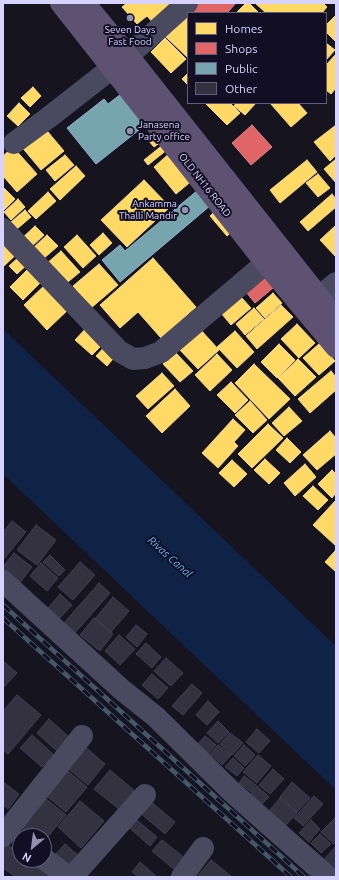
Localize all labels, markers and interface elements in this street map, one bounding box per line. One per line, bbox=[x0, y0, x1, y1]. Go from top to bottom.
legend bbox=[187, 12, 327, 104]
marker: Seven Days Fast Food bbox=[125, 13, 135, 23]
text: Homes bbox=[225, 22, 263, 35]
place label: Seven Days Fast Food bbox=[105, 24, 155, 48]
text: Shops bbox=[225, 42, 257, 55]
text: Public bbox=[225, 62, 258, 75]
text: Other bbox=[225, 82, 257, 95]
place label: Janasena Party office bbox=[138, 119, 190, 142]
marker: Janasena Party office bbox=[125, 126, 135, 136]
street label: OLD NH16 ROAD bbox=[176, 151, 234, 219]
place label: Ankamma Thalli Mandir bbox=[119, 198, 177, 222]
marker: Ankamma Thalli Mandir bbox=[180, 205, 190, 215]
water label: Rivas Canal bbox=[145, 534, 195, 580]
north arrow bbox=[12, 828, 52, 868]
text: N bbox=[20, 850, 33, 865]

